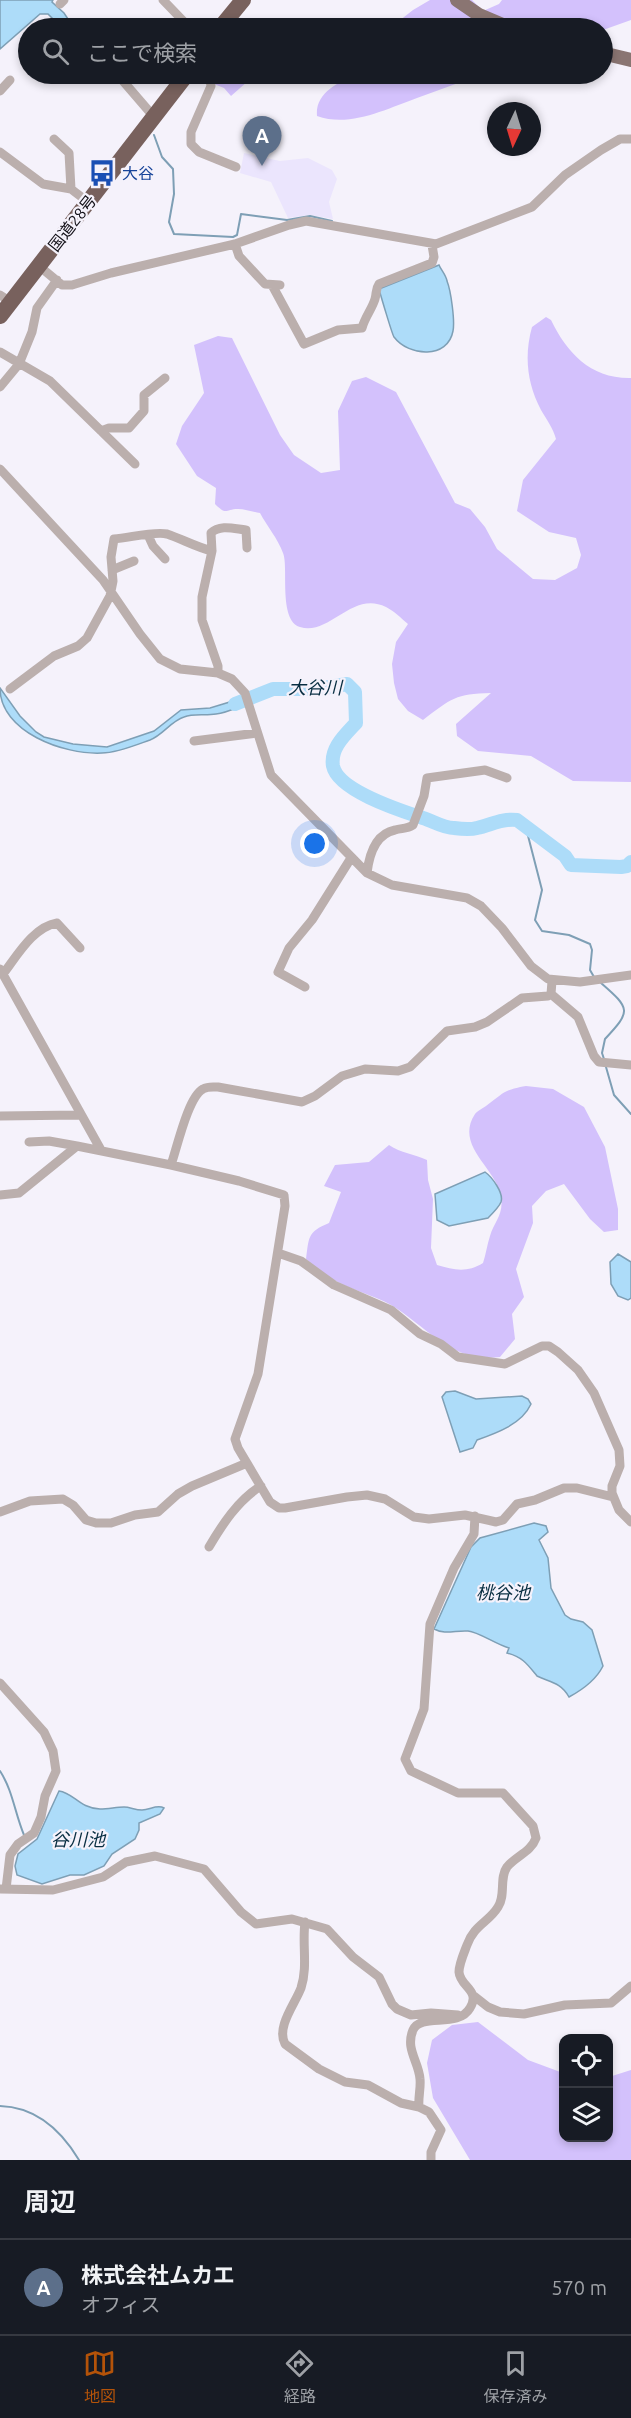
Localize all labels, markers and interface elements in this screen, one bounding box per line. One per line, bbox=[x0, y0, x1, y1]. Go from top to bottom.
search box bbox=[18, 18, 613, 84]
icon: search bbox=[39, 35, 72, 68]
text: ここで検索 bbox=[87, 40, 197, 65]
north arrow bbox=[487, 102, 541, 156]
pin: A bbox=[242, 116, 282, 166]
bus stop icon: 大谷 bbox=[87, 158, 117, 188]
place label: 大谷 bbox=[122, 164, 154, 182]
street label: 国道28号 bbox=[45, 191, 99, 255]
water label: 大谷川 bbox=[288, 677, 344, 697]
your location bbox=[300, 829, 329, 858]
water label: 桃谷池 bbox=[476, 1582, 532, 1602]
water label: 谷川池 bbox=[51, 1829, 107, 1849]
map controls bbox=[559, 2034, 613, 2142]
button: locate bbox=[559, 2034, 613, 2088]
button: layers bbox=[559, 2088, 613, 2142]
text: 周辺 bbox=[24, 2187, 76, 2216]
text: 株式会社ムカエ bbox=[81, 2262, 235, 2287]
text: A bbox=[36, 2276, 51, 2299]
text: 570 m bbox=[551, 2276, 607, 2299]
text: オフィス bbox=[81, 2293, 161, 2316]
tab: 地図 bbox=[83, 2347, 116, 2407]
tab: 経路 bbox=[283, 2347, 316, 2407]
tab: 保存済み bbox=[483, 2347, 547, 2407]

